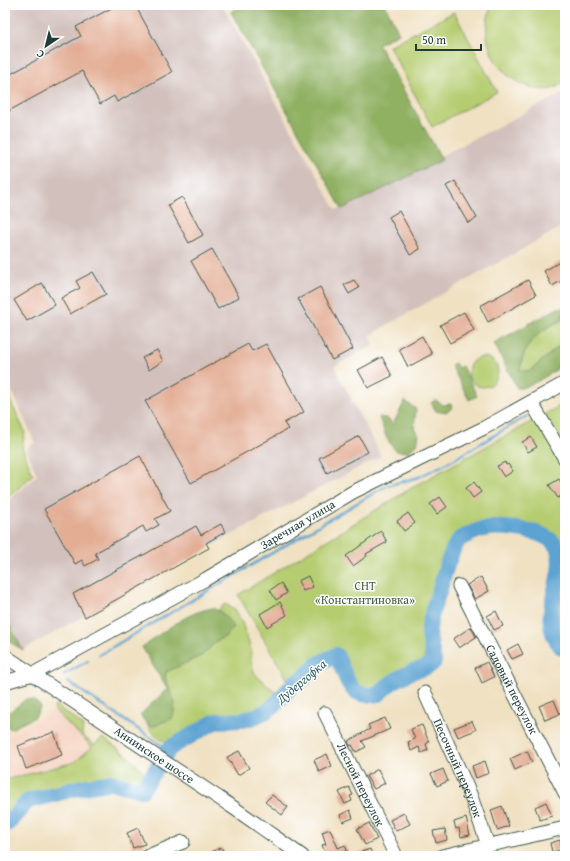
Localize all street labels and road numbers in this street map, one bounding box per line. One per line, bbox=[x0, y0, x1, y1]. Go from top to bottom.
street label: Заречная улица bbox=[257, 495, 338, 553]
street label: Садовый переулок bbox=[482, 641, 543, 737]
street label: Песочный переулок bbox=[429, 716, 487, 820]
street label: Аннинское шоссе bbox=[111, 722, 198, 788]
street label: Лесной переулок bbox=[333, 740, 389, 830]

